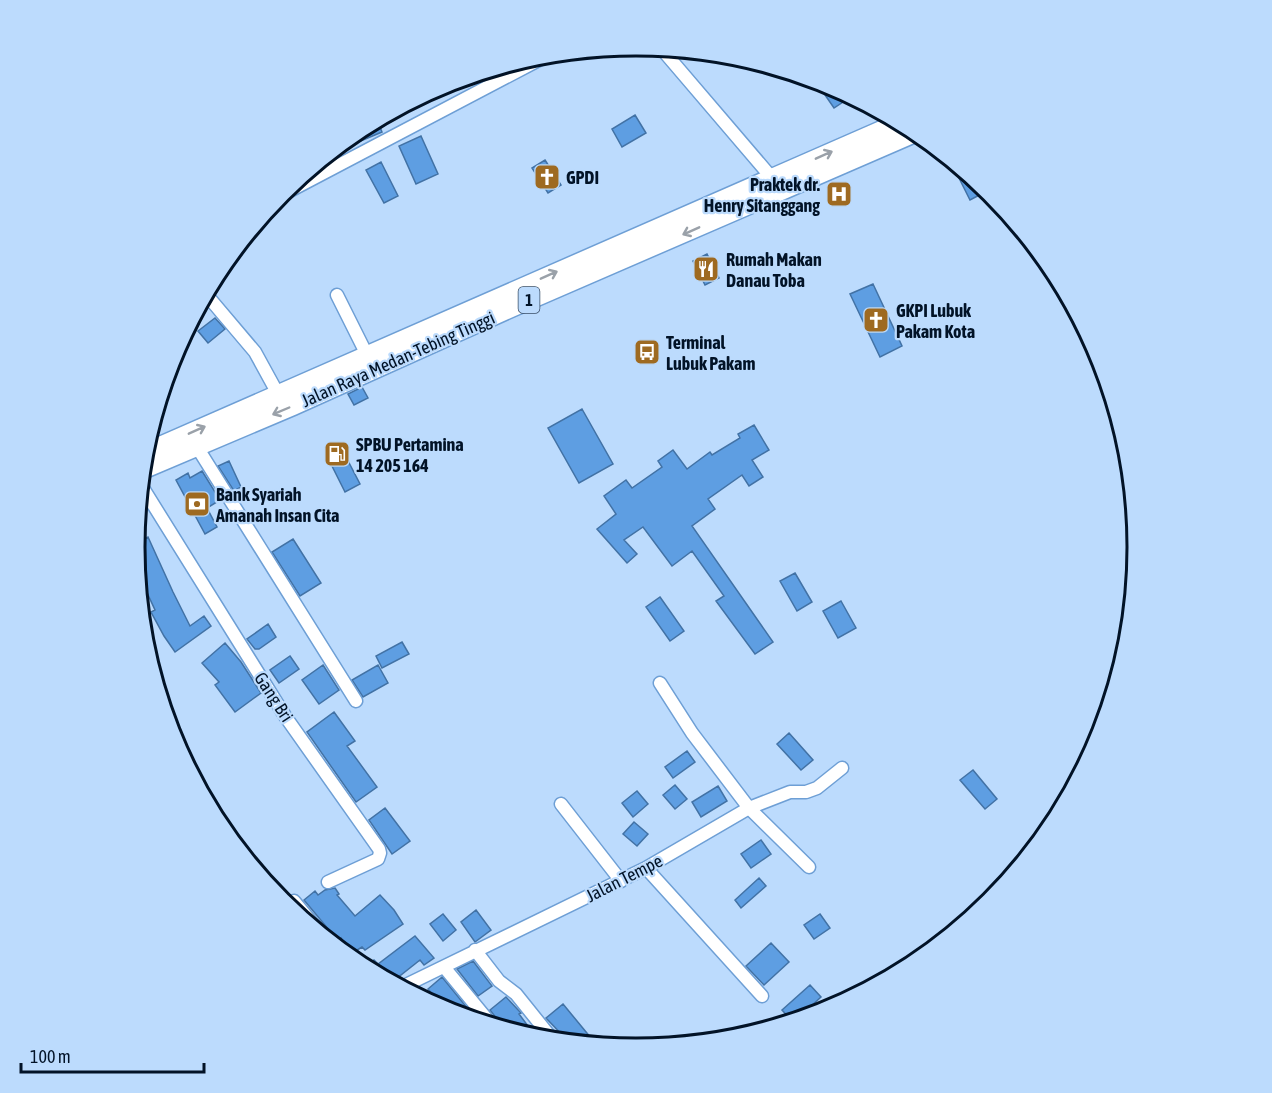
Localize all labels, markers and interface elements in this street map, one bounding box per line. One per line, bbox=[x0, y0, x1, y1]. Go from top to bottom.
one-way arrow bbox=[814, 149, 832, 160]
church icon: GPDI bbox=[532, 162, 562, 192]
place label: GPDI bbox=[566, 167, 599, 188]
place label: Praktek dr. Henry Sitanggang bbox=[704, 174, 820, 216]
hospital icon: Praktek dr. Henry Sitanggang bbox=[824, 179, 854, 209]
one-way arrow bbox=[682, 226, 700, 237]
place label: Rumah Makan Danau Toba bbox=[726, 249, 822, 291]
restaurant icon: Rumah Makan Danau Toba bbox=[691, 254, 721, 284]
one-way arrow bbox=[539, 269, 557, 280]
road number: 1 bbox=[518, 287, 540, 313]
place label: GKPI Lubuk Pakam Kota bbox=[896, 300, 975, 342]
church icon: GKPI Lubuk Pakam Kota bbox=[861, 305, 891, 335]
street label: Jalan Raya Medan-Tebing Tinggi bbox=[298, 307, 498, 411]
place label: Terminal Lubuk Pakam bbox=[666, 332, 755, 374]
bus stop icon: Terminal Lubuk Pakam bbox=[632, 337, 662, 367]
one-way arrow bbox=[273, 406, 291, 417]
one-way arrow bbox=[188, 423, 206, 435]
place label: SPBU Pertamina 14 205 164 bbox=[356, 434, 464, 476]
fuel station icon: SPBU Pertamina 14 205 164 bbox=[322, 439, 352, 469]
place label: Bank Syariah Amanah Insan Cita bbox=[215, 484, 339, 526]
bank icon: Bank Syariah Amanah Insan Cita bbox=[182, 489, 212, 519]
street label: Gang Bri bbox=[250, 668, 298, 726]
street label: Jalan Tempe bbox=[582, 850, 666, 906]
scale bar bbox=[21, 1036, 204, 1074]
text: 100 m bbox=[30, 1046, 71, 1067]

